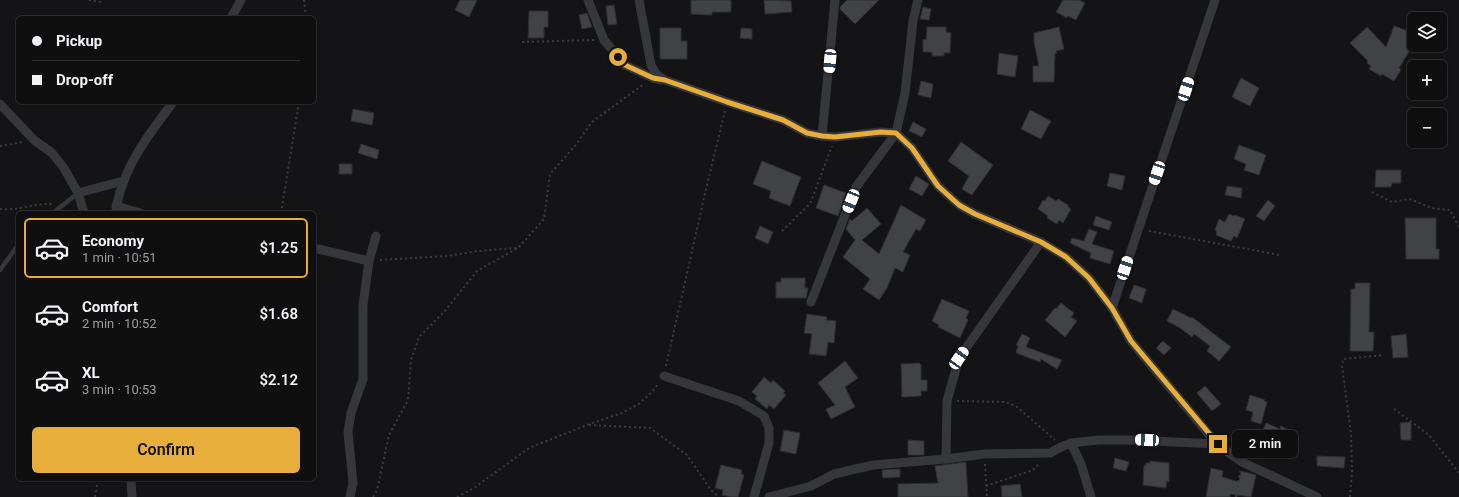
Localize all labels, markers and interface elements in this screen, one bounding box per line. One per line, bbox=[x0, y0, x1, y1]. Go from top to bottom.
map controls bbox=[1407, 12, 1447, 148]
button: layers bbox=[1407, 12, 1447, 52]
text: Pickup bbox=[56, 32, 102, 50]
route start bbox=[609, 48, 627, 66]
car bbox=[823, 49, 837, 73]
button: + bbox=[1407, 60, 1447, 100]
text: Drop-off bbox=[56, 71, 113, 89]
car bbox=[1177, 76, 1195, 102]
button: − bbox=[1407, 108, 1447, 148]
car bbox=[1147, 160, 1167, 186]
car bbox=[841, 188, 861, 214]
icon: car bbox=[34, 230, 70, 266]
text: Economy bbox=[82, 232, 144, 250]
text: $1.25 bbox=[259, 239, 298, 257]
text: 1 min · 10:51 bbox=[82, 250, 157, 265]
car bbox=[1116, 255, 1134, 281]
icon: car bbox=[34, 296, 70, 332]
text: Comfort bbox=[82, 298, 138, 316]
text: $1.68 bbox=[259, 305, 298, 323]
text: 2 min · 10:52 bbox=[82, 316, 157, 331]
car bbox=[947, 345, 971, 371]
icon: car bbox=[34, 362, 70, 398]
text: XL bbox=[82, 364, 100, 382]
text: $2.12 bbox=[259, 371, 298, 389]
text: 3 min · 10:53 bbox=[82, 382, 157, 397]
button: Confirm bbox=[32, 427, 300, 473]
callout: 2 min bbox=[1232, 430, 1298, 458]
car bbox=[1135, 433, 1159, 447]
route end bbox=[1209, 435, 1227, 453]
text: 2 min bbox=[1249, 436, 1281, 451]

